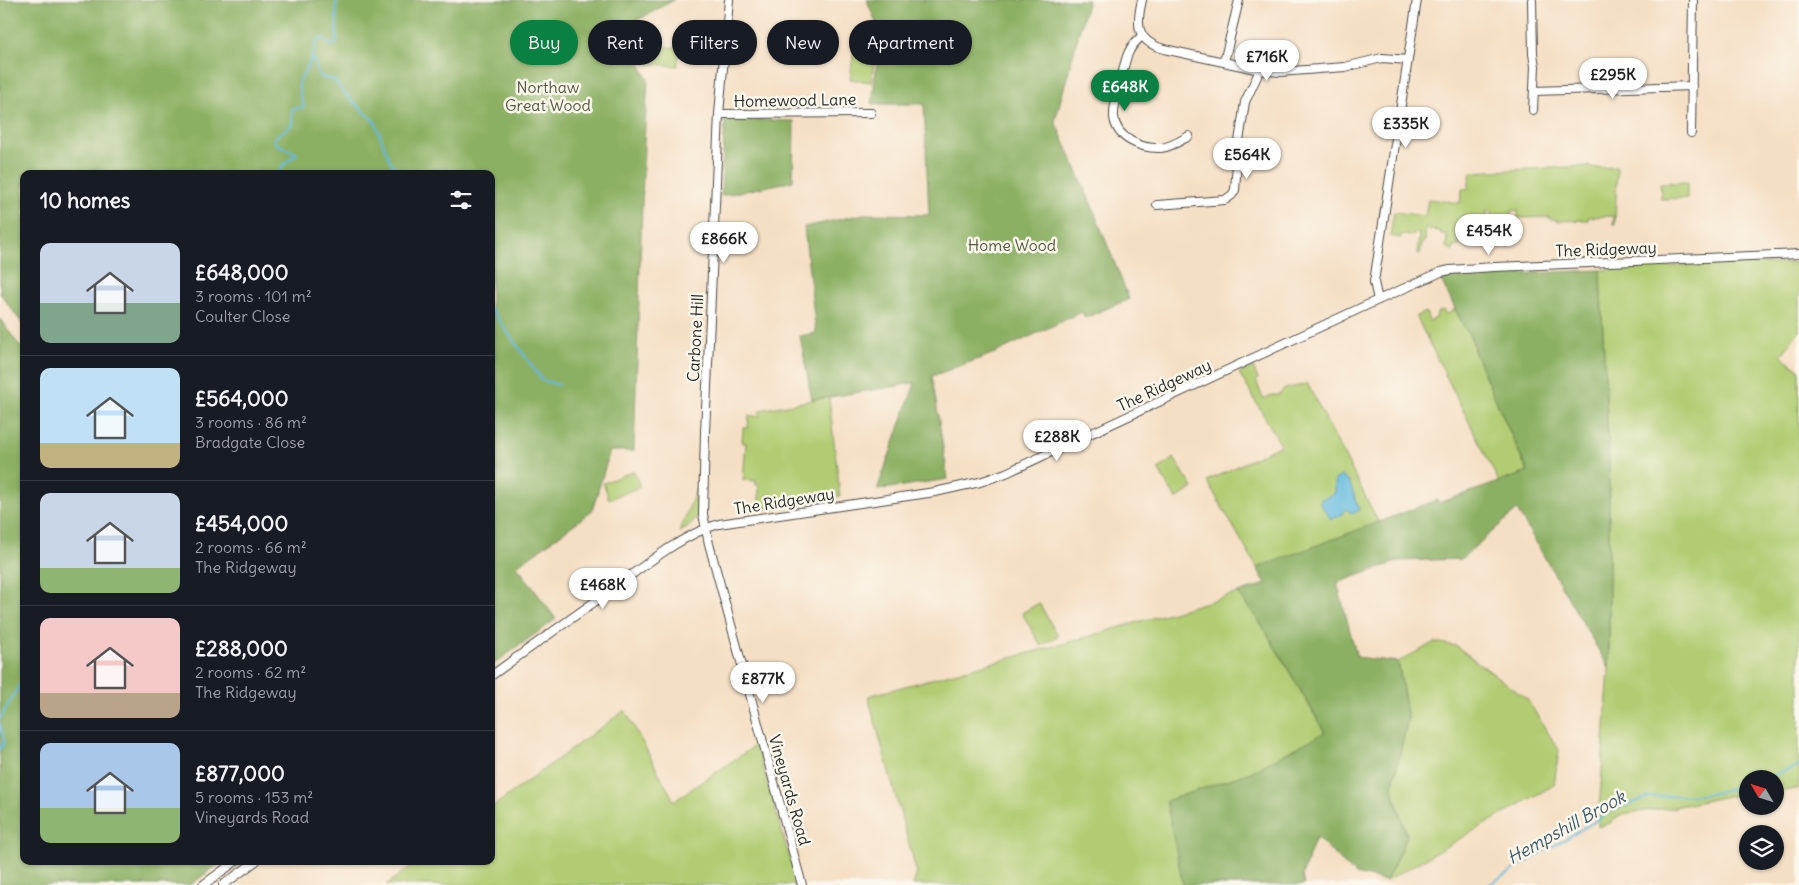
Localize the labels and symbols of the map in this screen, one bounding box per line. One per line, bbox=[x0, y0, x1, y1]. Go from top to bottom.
pin: £716K bbox=[1232, 39, 1302, 82]
pin: £295K bbox=[1578, 58, 1648, 100]
pin: £648K bbox=[1090, 70, 1160, 112]
park label: Northaw Great Wood bbox=[505, 77, 591, 115]
street label: Homewood Lane bbox=[734, 89, 856, 111]
pin: £335K bbox=[1371, 106, 1441, 149]
pin: £564K bbox=[1212, 138, 1282, 180]
pin: £454K bbox=[1454, 214, 1524, 256]
pin: £866K bbox=[689, 222, 759, 264]
park label: Home Wood bbox=[968, 235, 1056, 255]
street label: The Ridgeway bbox=[1555, 237, 1657, 261]
street label: Carbone Hill bbox=[683, 294, 707, 382]
street label: The Ridgeway bbox=[1114, 354, 1214, 416]
pin: £288K bbox=[1022, 420, 1092, 462]
street label: The Ridgeway bbox=[732, 483, 836, 519]
pin: £468K bbox=[568, 568, 638, 610]
pin: £877K bbox=[728, 662, 798, 704]
street label: Vineyards Road bbox=[765, 732, 815, 848]
north arrow bbox=[1739, 770, 1784, 815]
water label: Hempshill Brook bbox=[1503, 784, 1631, 869]

